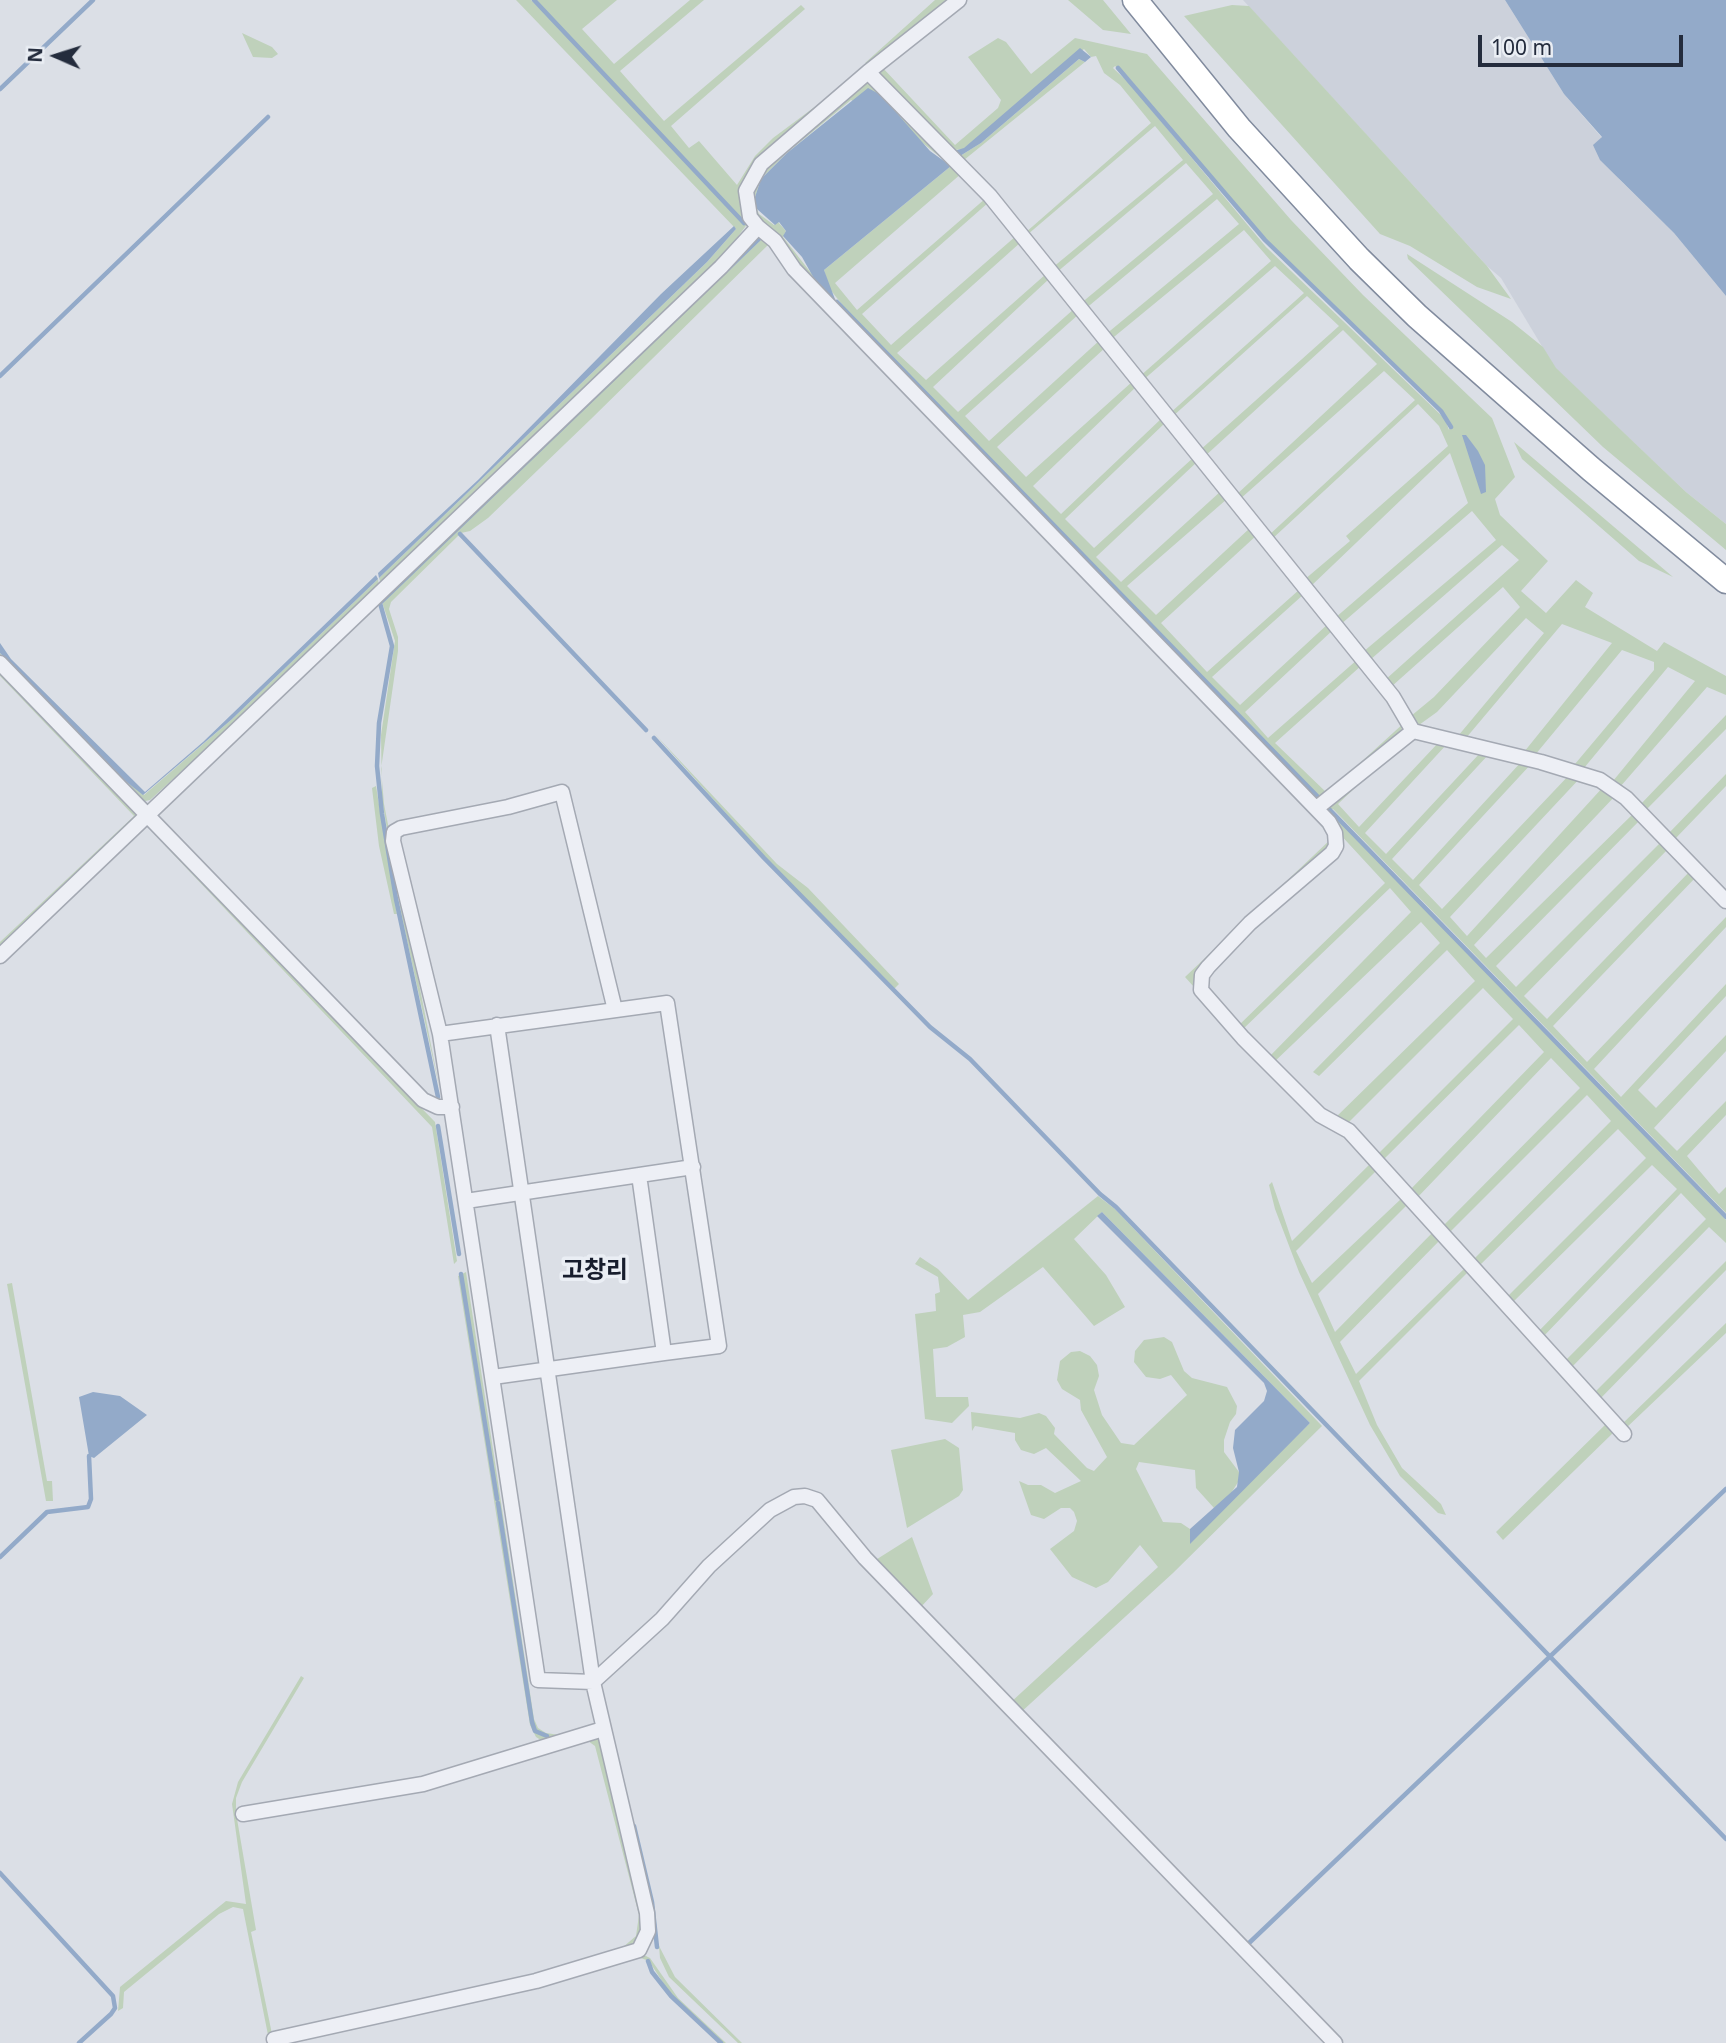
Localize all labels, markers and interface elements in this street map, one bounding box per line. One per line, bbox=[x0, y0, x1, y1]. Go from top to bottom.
north arrow bbox=[21, 21, 91, 91]
scale bar bbox=[1481, 21, 1686, 65]
text: 100 m bbox=[1491, 33, 1552, 61]
text: N bbox=[22, 47, 48, 63]
district label: 고창리 bbox=[562, 1257, 628, 1285]

